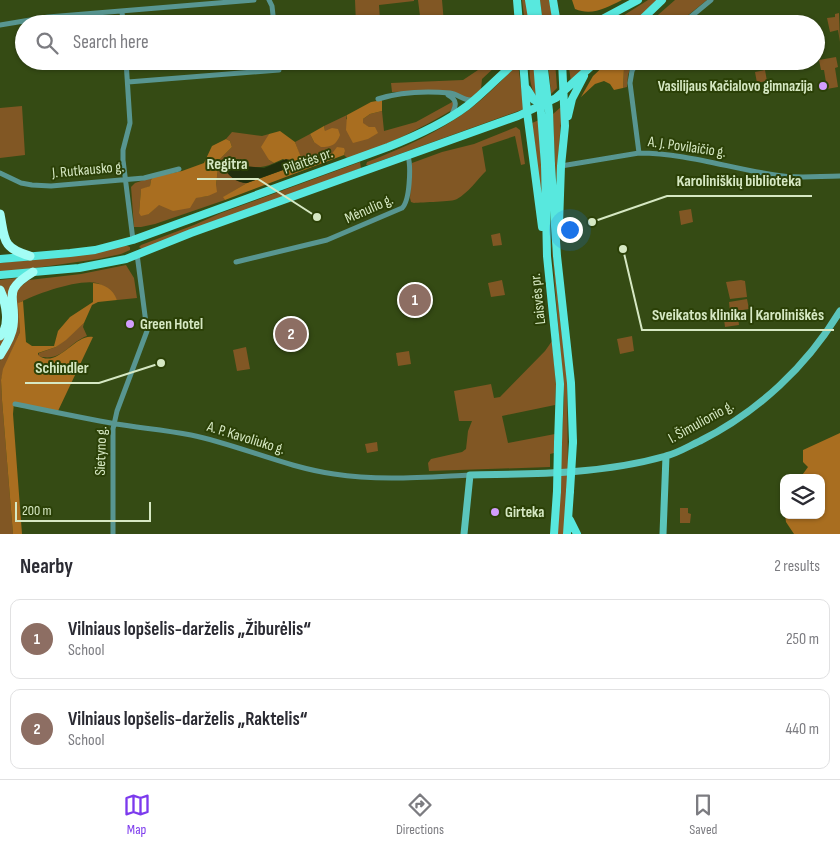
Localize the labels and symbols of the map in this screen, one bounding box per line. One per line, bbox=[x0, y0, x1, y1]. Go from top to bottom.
place label: Vasilijaus Kačialovo gimnazija bbox=[658, 77, 813, 96]
marker: Vasilijaus Kačialovo gimnazija bbox=[817, 80, 829, 92]
street label: A. J. Povilaičio g. bbox=[646, 132, 727, 162]
street label: Pilaitės pr. bbox=[281, 143, 335, 179]
callout: Regitra bbox=[197, 148, 258, 179]
text: Regitra bbox=[206, 155, 248, 174]
street label: J. Rutkausko g. bbox=[50, 157, 125, 183]
callout: Karoliniškių biblioteka bbox=[667, 165, 812, 196]
text: Karoliniškių biblioteka bbox=[677, 172, 801, 191]
street label: Mėnulio g. bbox=[342, 190, 396, 228]
your location bbox=[557, 217, 583, 243]
street label: Laisvės pr. bbox=[526, 272, 550, 326]
pin: 1 bbox=[399, 281, 431, 319]
callout: Sveikatos klinika | Karoliniškės bbox=[642, 299, 834, 330]
text: Sveikatos klinika | Karoliniškės bbox=[652, 306, 824, 325]
place label: Green Hotel bbox=[140, 315, 203, 334]
pin: 2 bbox=[275, 315, 307, 353]
marker: Green Hotel bbox=[124, 318, 136, 330]
callout: Schindler bbox=[25, 352, 99, 383]
text: Schindler bbox=[35, 359, 89, 378]
street label: I. Šimulionio g. bbox=[665, 396, 737, 448]
street label: A. P. Kavoliuko g. bbox=[204, 417, 287, 459]
street label: Sietyno g. bbox=[91, 426, 111, 476]
scale bar bbox=[15, 499, 151, 522]
place label: Girteka bbox=[505, 503, 545, 522]
marker: Girteka bbox=[489, 506, 501, 518]

